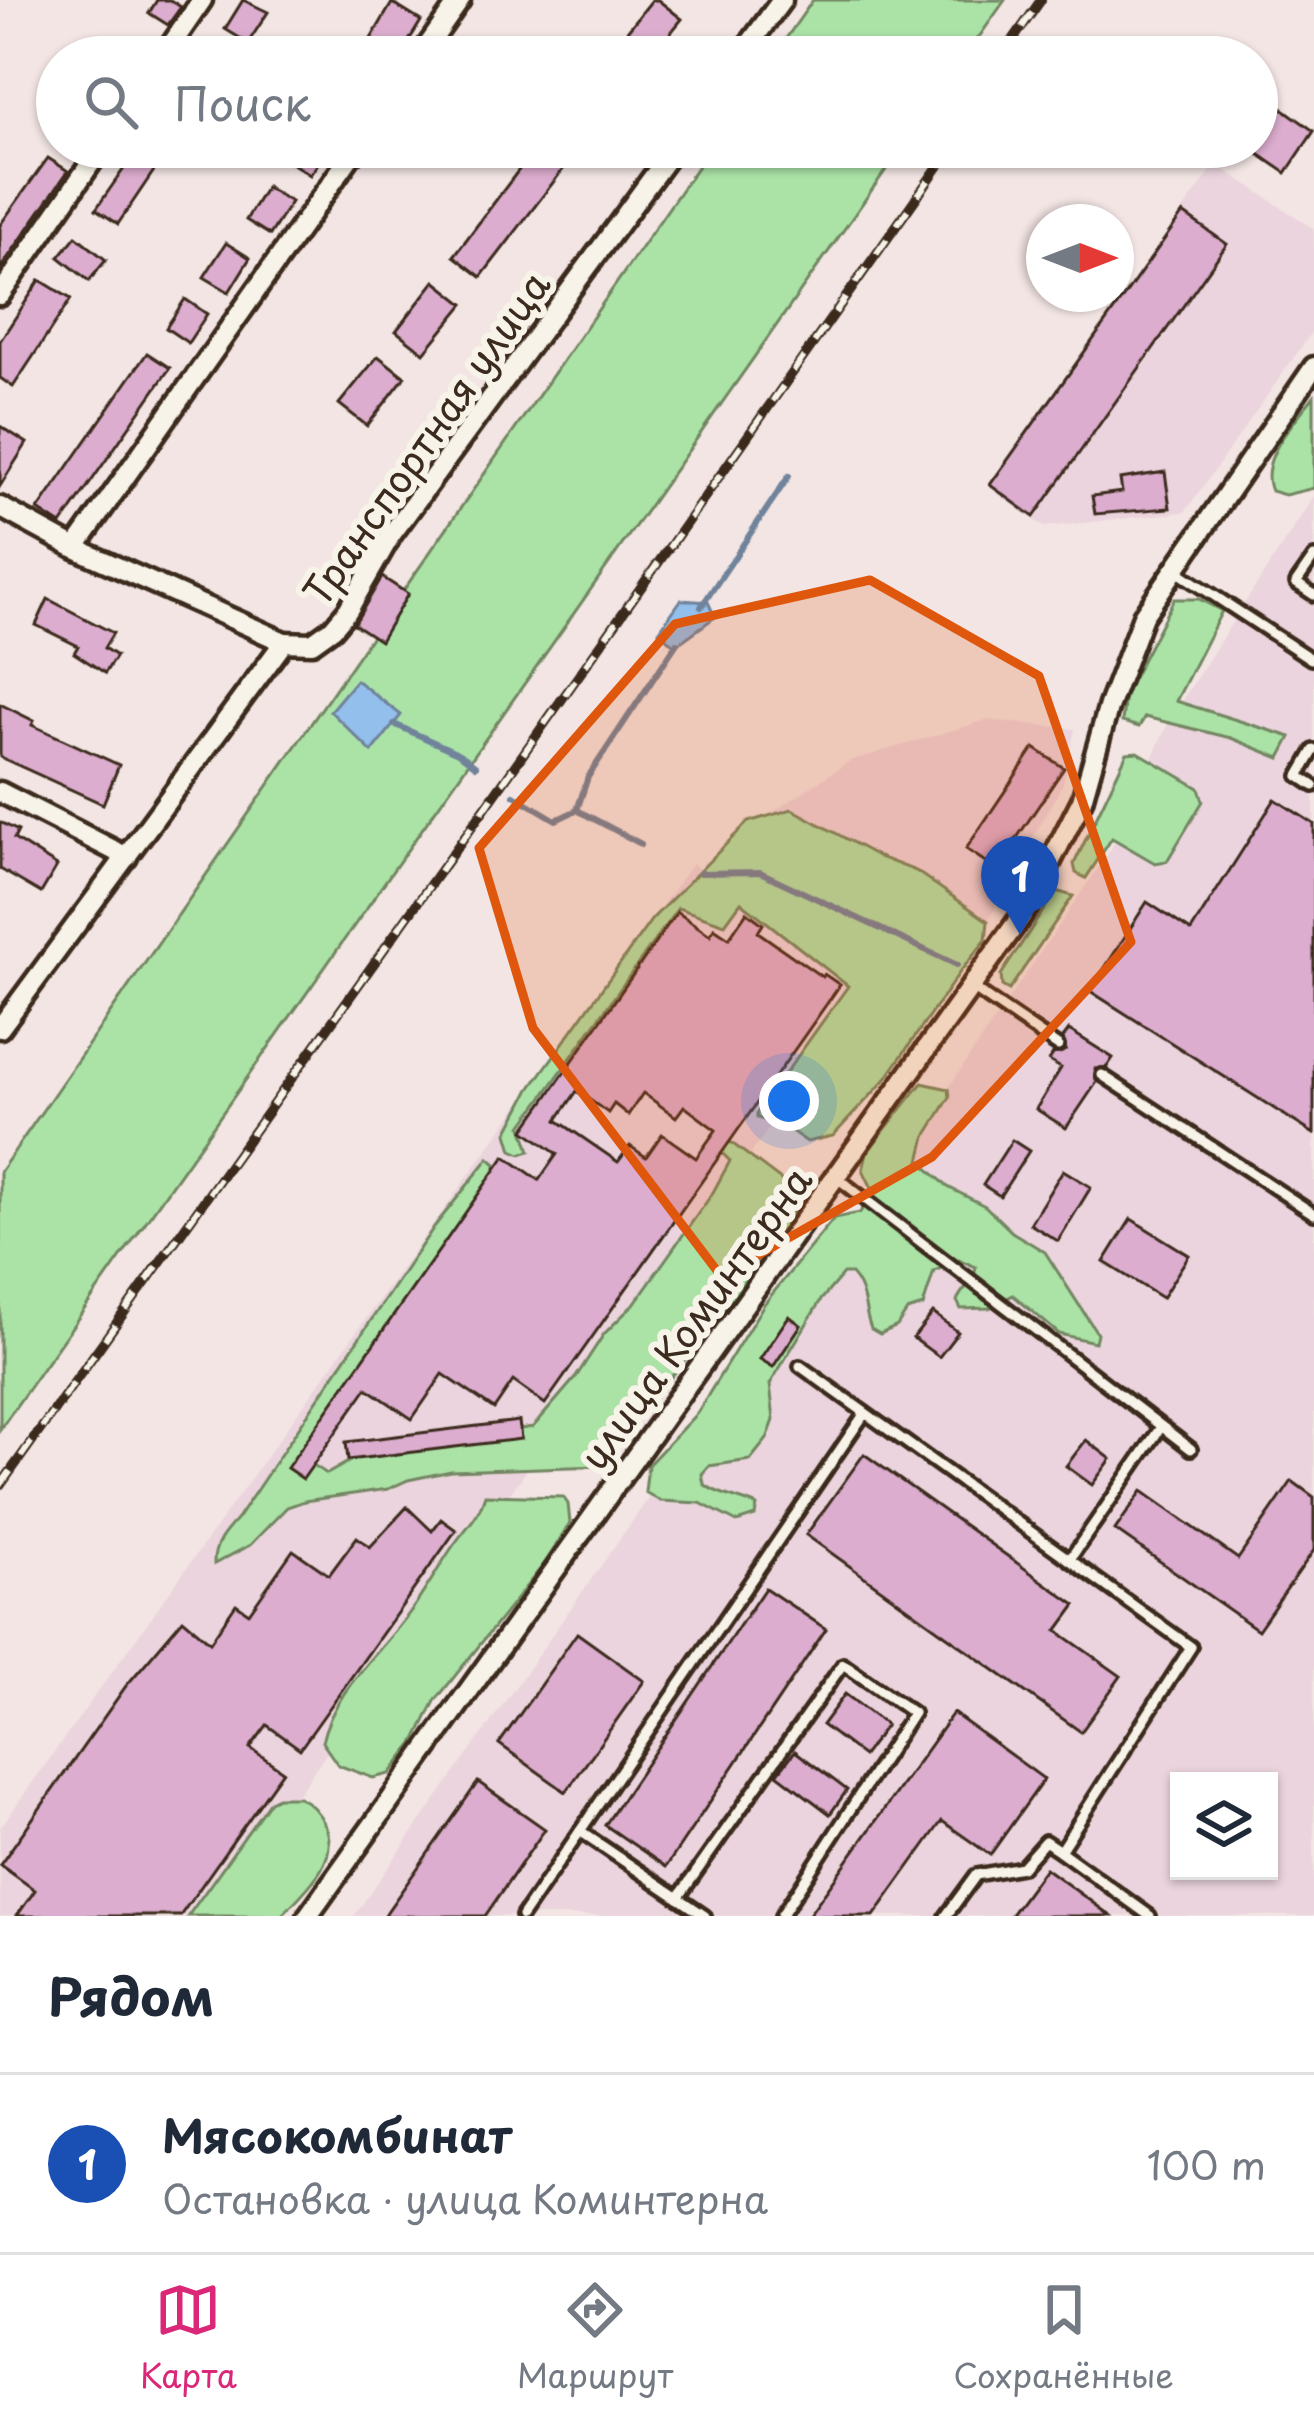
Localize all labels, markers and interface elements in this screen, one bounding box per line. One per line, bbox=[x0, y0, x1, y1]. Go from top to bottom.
search box bbox=[36, 36, 1278, 168]
text: Поиск bbox=[174, 68, 311, 136]
icon: search bbox=[78, 69, 144, 135]
north arrow bbox=[1026, 204, 1134, 312]
street label: Транспортная улица bbox=[287, 257, 563, 616]
pin: 1 bbox=[981, 836, 1059, 935]
your location bbox=[759, 1071, 819, 1131]
street label: улица Коминтерна bbox=[563, 1152, 825, 1481]
map controls bbox=[1170, 1772, 1278, 1880]
button: layers bbox=[1170, 1772, 1278, 1880]
text: Рядом bbox=[48, 1956, 214, 2033]
text: Мясокомбинат bbox=[162, 2100, 511, 2168]
text: 1 bbox=[78, 2134, 96, 2193]
text: 100 m bbox=[1147, 2134, 1266, 2193]
text: Остановка · улица Коминтерна bbox=[162, 2168, 768, 2227]
tab: Карта bbox=[140, 2277, 237, 2399]
tab: Маршрут bbox=[517, 2277, 673, 2399]
tab: Сохранённые bbox=[953, 2277, 1174, 2399]

